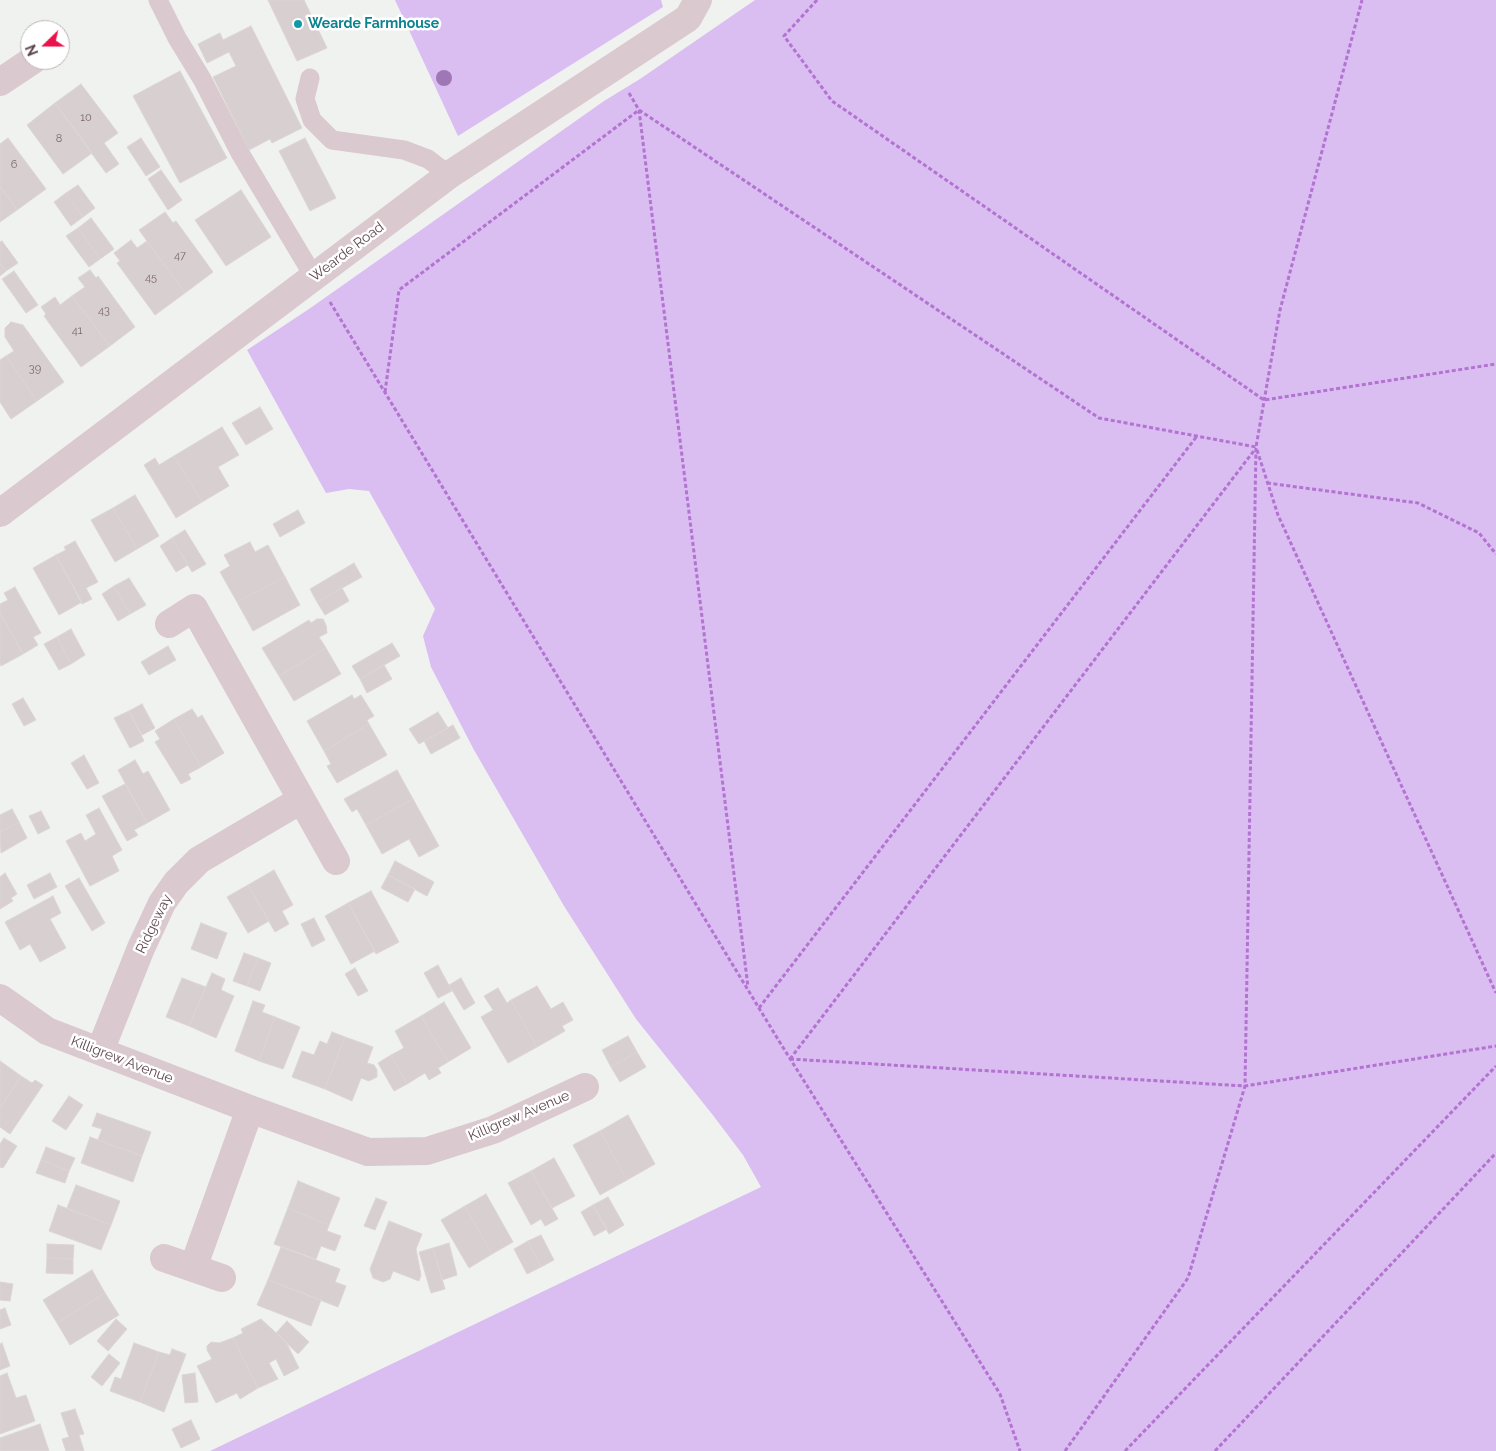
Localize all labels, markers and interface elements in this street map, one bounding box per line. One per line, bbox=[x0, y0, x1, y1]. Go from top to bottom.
place label: Wearde Farmhouse bbox=[308, 16, 439, 32]
marker: Wearde Farmhouse bbox=[292, 18, 304, 30]
north arrow bbox=[20, 20, 70, 70]
text: N bbox=[23, 42, 41, 58]
house number: 10 bbox=[80, 111, 92, 125]
house number: 8 bbox=[56, 132, 62, 146]
house number: 6 bbox=[11, 158, 17, 172]
street label: Wearde Road bbox=[307, 219, 387, 285]
house number: 47 bbox=[174, 249, 186, 263]
house number: 45 bbox=[145, 271, 157, 285]
house number: 43 bbox=[98, 304, 110, 318]
house number: 41 bbox=[72, 324, 82, 338]
house number: 39 bbox=[29, 362, 41, 376]
street label: Ridgeway bbox=[132, 892, 176, 956]
street label: Killigrew Avenue bbox=[69, 1033, 175, 1087]
street label: Killigrew Avenue bbox=[466, 1087, 572, 1145]

